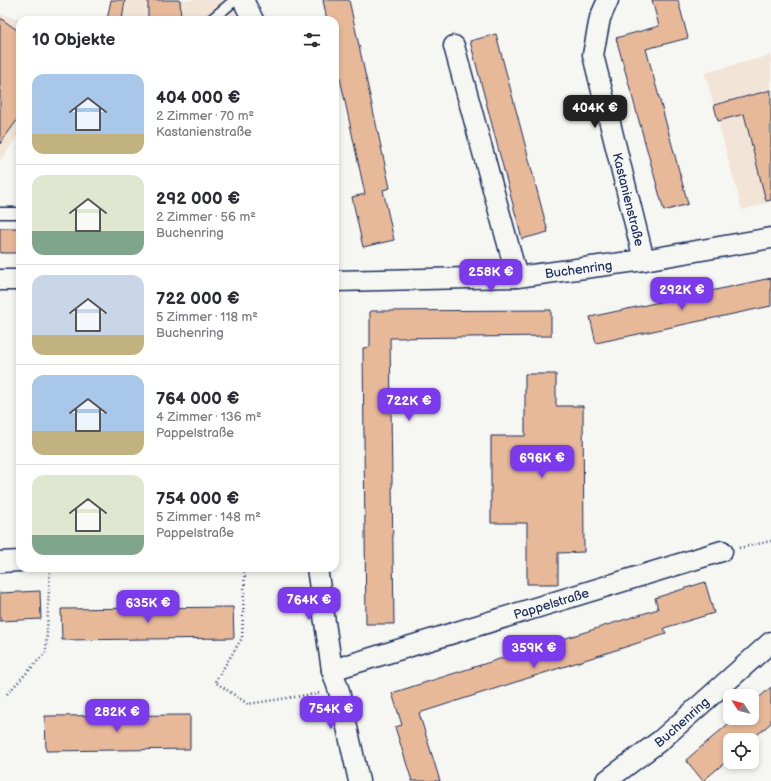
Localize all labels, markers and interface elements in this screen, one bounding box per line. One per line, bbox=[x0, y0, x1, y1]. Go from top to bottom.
icon: filters bbox=[301, 29, 323, 51]
text: 10 Objekte bbox=[32, 30, 115, 50]
text: 404 000 € bbox=[156, 88, 240, 108]
icon: home bbox=[64, 90, 112, 138]
pin: 404K € bbox=[562, 95, 628, 129]
text: 404K € bbox=[572, 100, 618, 116]
text: 2 Zimmer · 70 m² bbox=[156, 108, 254, 124]
text: Kastanienstraße bbox=[156, 124, 252, 140]
street label: Kastanienstraße bbox=[609, 151, 647, 248]
text: 292 000 € bbox=[156, 189, 240, 209]
icon: home bbox=[64, 191, 112, 239]
text: 2 Zimmer · 56 m² bbox=[156, 209, 256, 225]
text: Buchenring bbox=[156, 225, 224, 241]
street label: Buchenring bbox=[544, 257, 613, 282]
pin: 258K € bbox=[458, 259, 524, 293]
text: 258K € bbox=[468, 264, 514, 280]
pin: 292K € bbox=[649, 277, 715, 311]
text: 292K € bbox=[659, 282, 705, 298]
text: 722 000 € bbox=[156, 289, 240, 309]
icon: home bbox=[64, 291, 112, 339]
text: 5 Zimmer · 118 m² bbox=[156, 309, 258, 325]
text: Buchenring bbox=[156, 325, 224, 341]
pin: 722K € bbox=[376, 388, 442, 422]
text: 764 000 € bbox=[156, 389, 239, 409]
icon: home bbox=[64, 391, 112, 439]
text: 722K € bbox=[387, 393, 431, 409]
text: 4 Zimmer · 136 m² bbox=[156, 409, 262, 425]
text: Pappelstraße bbox=[156, 425, 234, 441]
pin: 696K € bbox=[509, 445, 575, 479]
text: 696K € bbox=[519, 450, 565, 466]
text: 754 000 € bbox=[156, 489, 239, 509]
icon: home bbox=[64, 491, 112, 539]
text: 5 Zimmer · 148 m² bbox=[156, 509, 261, 525]
text: Pappelstraße bbox=[156, 525, 234, 541]
street label: Pappelstraße bbox=[512, 585, 591, 623]
pin: 764K € bbox=[276, 587, 342, 621]
pin: 635K € bbox=[115, 590, 181, 624]
text: 764K € bbox=[287, 592, 331, 608]
text: 635K € bbox=[125, 595, 171, 611]
pin: 359K € bbox=[501, 635, 567, 669]
text: 359K € bbox=[512, 640, 556, 656]
north arrow bbox=[723, 689, 759, 725]
map controls bbox=[723, 689, 759, 769]
street label: Buchenring bbox=[652, 694, 713, 751]
pin: 754K € bbox=[298, 696, 364, 730]
pin: 282K € bbox=[84, 699, 150, 733]
text: 754K € bbox=[309, 701, 353, 717]
text: 282K € bbox=[94, 704, 140, 720]
button: locate bbox=[723, 733, 759, 769]

